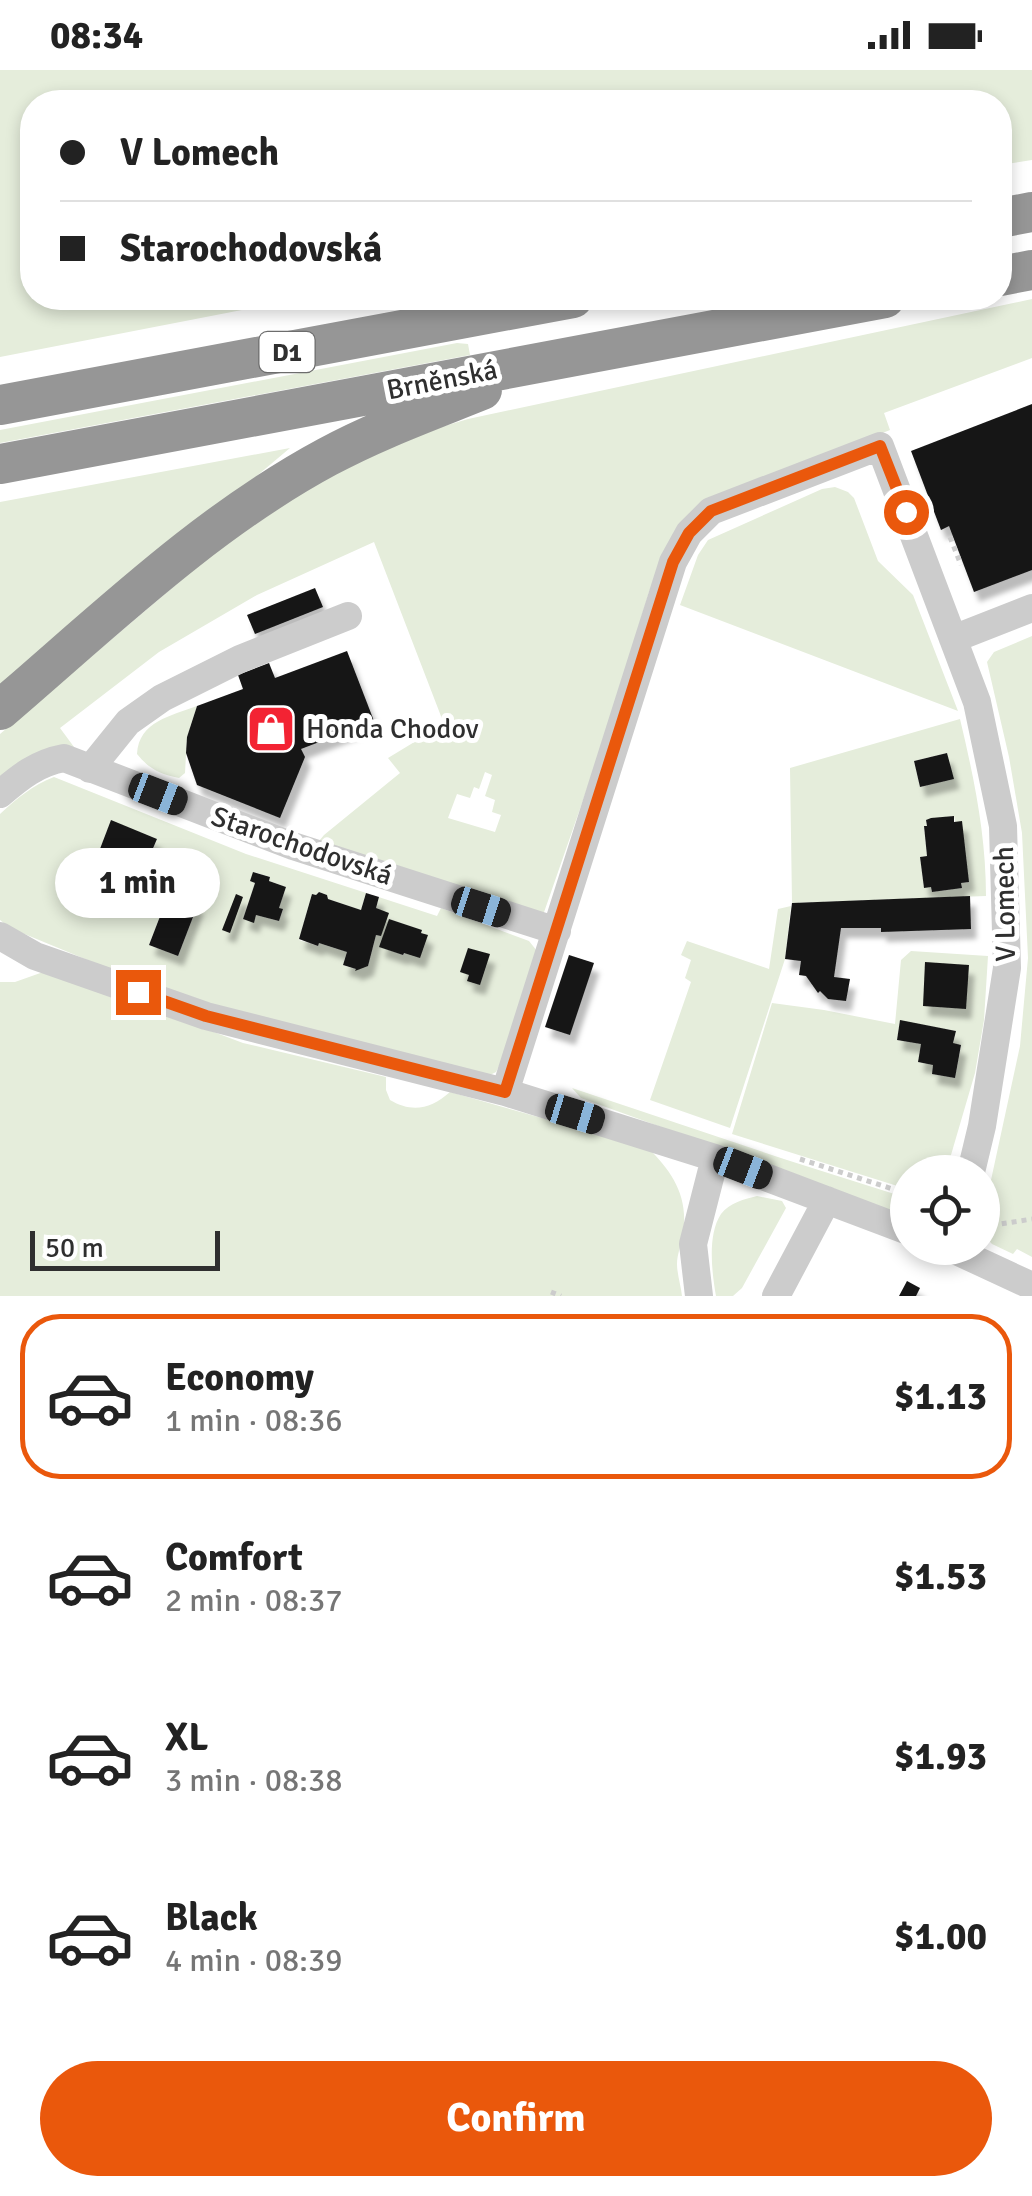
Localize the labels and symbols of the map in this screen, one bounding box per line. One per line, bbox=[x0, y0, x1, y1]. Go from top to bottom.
road number: D1 bbox=[260, 332, 314, 372]
street label: Brněnská bbox=[384, 353, 500, 407]
route start bbox=[884, 490, 929, 535]
shop icon: Honda Chodov bbox=[245, 703, 297, 755]
place label: Honda Chodov bbox=[306, 712, 479, 746]
car bbox=[125, 769, 191, 819]
street label: Starochodovská bbox=[207, 799, 397, 893]
street label: V Lomech bbox=[987, 846, 1023, 962]
callout: 1 min bbox=[56, 847, 220, 917]
car bbox=[448, 883, 514, 931]
route end bbox=[116, 970, 161, 1015]
car bbox=[542, 1091, 608, 1137]
car bbox=[710, 1143, 776, 1193]
scale bar bbox=[30, 1226, 220, 1270]

